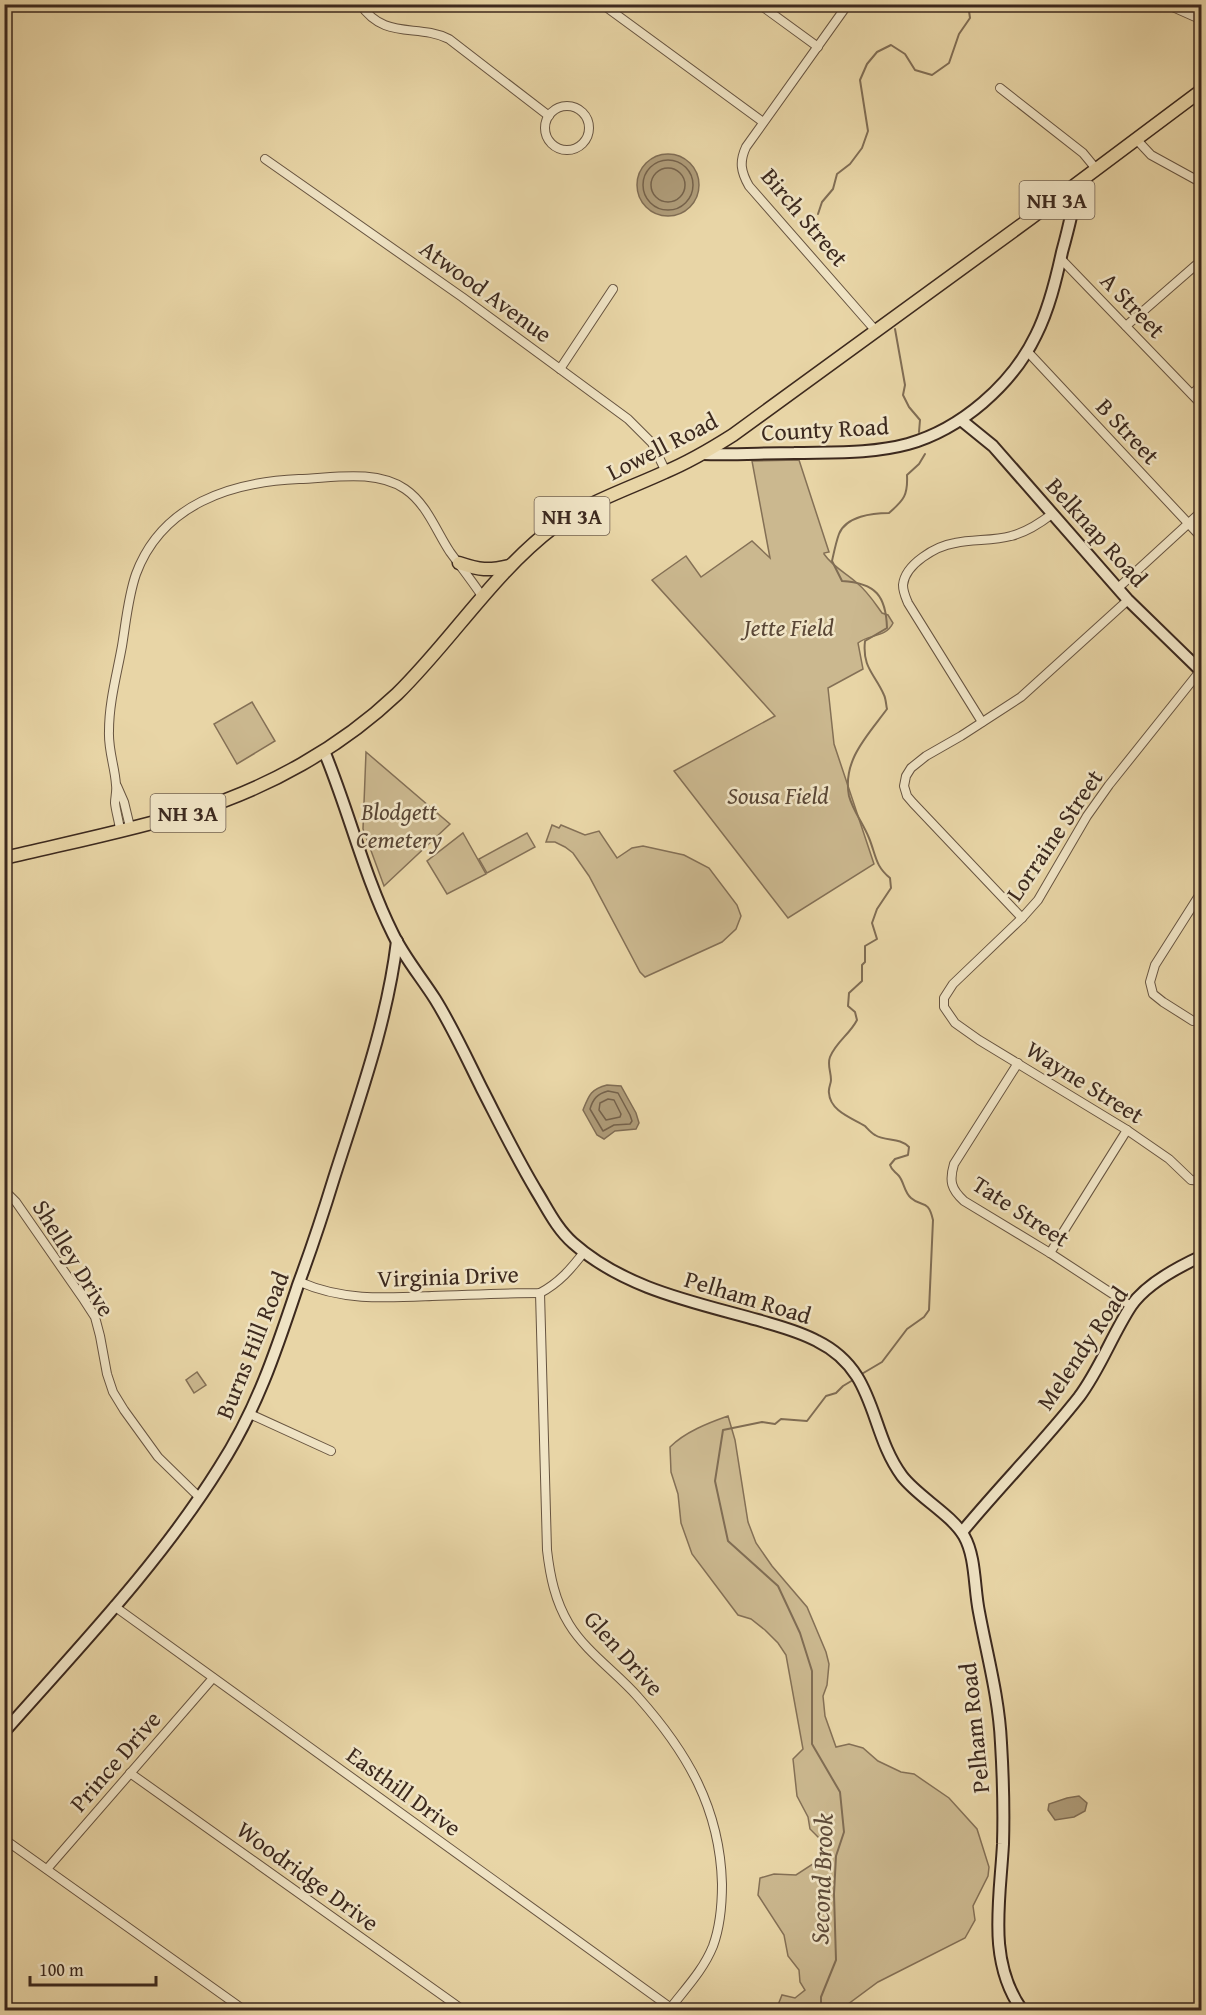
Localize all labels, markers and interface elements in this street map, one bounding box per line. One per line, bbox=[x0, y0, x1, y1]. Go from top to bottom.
street label: Birch Street bbox=[753, 160, 857, 274]
road number: NH 3A bbox=[1020, 181, 1094, 219]
street label: Atwood Avenue bbox=[413, 231, 559, 351]
street label: A Street bbox=[1092, 264, 1174, 347]
street label: B Street bbox=[1088, 390, 1168, 472]
street label: Lowell Road bbox=[600, 403, 724, 489]
street label: County Road bbox=[760, 408, 890, 450]
street label: Belknap Road bbox=[1038, 469, 1156, 595]
road number: NH 3A bbox=[534, 497, 610, 535]
park label: Jette Field bbox=[740, 610, 835, 645]
street label: Lorraine Street bbox=[997, 762, 1111, 908]
park label: Sousa Field bbox=[727, 778, 829, 813]
road number: NH 3A bbox=[150, 794, 225, 832]
park label: Blodgett Cemetery bbox=[356, 794, 442, 857]
street label: Wayne Street bbox=[1019, 1032, 1151, 1132]
street label: Tate Street bbox=[966, 1166, 1077, 1256]
street label: Shelley Drive bbox=[24, 1193, 124, 1323]
street label: Virginia Drive bbox=[377, 1256, 519, 1296]
street label: Pelham Road bbox=[680, 1261, 816, 1333]
street label: Burns Hill Road bbox=[206, 1266, 298, 1424]
street label: Melendy Road bbox=[1028, 1279, 1137, 1417]
street label: Glen Drive bbox=[576, 1602, 672, 1704]
street label: Pelham Road bbox=[950, 1661, 998, 1795]
street label: Prince Drive bbox=[61, 1703, 169, 1819]
street label: Easthill Drive bbox=[339, 1737, 469, 1845]
street label: Woodridge Drive bbox=[230, 1812, 386, 1940]
water label: Second Brook bbox=[799, 1813, 843, 1945]
scale bar bbox=[30, 1949, 156, 1987]
text: 100 m bbox=[39, 1956, 84, 1983]

